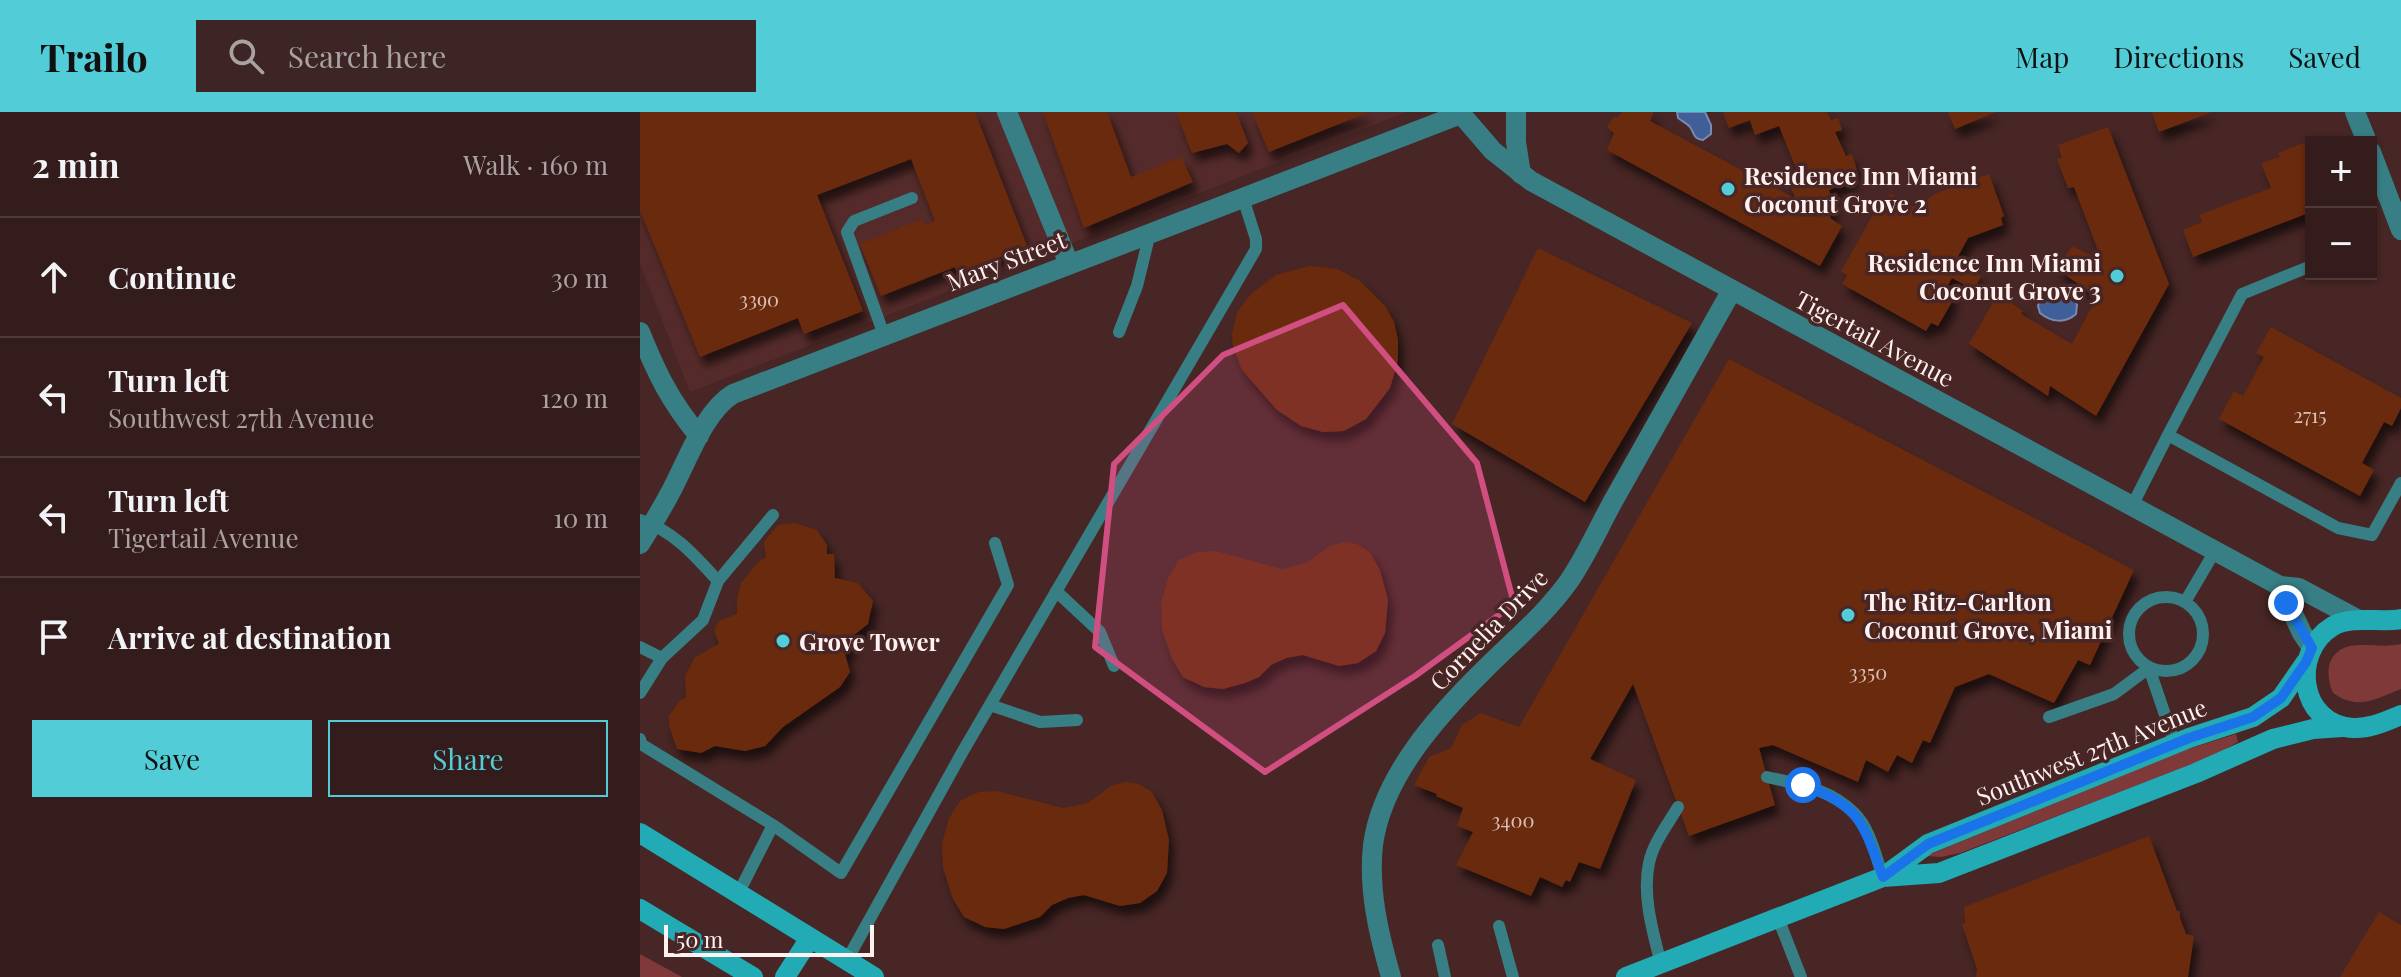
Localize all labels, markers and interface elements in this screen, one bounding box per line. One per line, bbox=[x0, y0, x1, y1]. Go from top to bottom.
search box bbox=[196, 20, 756, 92]
text: Trailo bbox=[40, 31, 148, 82]
icon: search bbox=[224, 34, 268, 78]
text: Search here bbox=[288, 36, 446, 76]
text: Map bbox=[2015, 38, 2069, 75]
text: Directions bbox=[2113, 38, 2244, 75]
text: Saved bbox=[2288, 38, 2361, 75]
map controls bbox=[2305, 136, 2377, 280]
button: + bbox=[2305, 136, 2377, 208]
text: 2 min bbox=[32, 141, 120, 187]
text: Walk · 160 m bbox=[463, 147, 608, 182]
place label: Residence Inn Miami Coconut Grove 2 bbox=[1744, 159, 1978, 219]
marker: Residence Inn Miami Coconut Grove 2 bbox=[1719, 180, 1737, 198]
button: − bbox=[2305, 208, 2377, 280]
street label: Mary Street bbox=[942, 222, 1071, 297]
place label: Residence Inn Miami Coconut Grove 3 bbox=[1867, 246, 2101, 306]
icon: ahead bbox=[32, 255, 76, 299]
text: Continue bbox=[108, 257, 236, 297]
text: 30 m bbox=[551, 260, 608, 295]
marker: Residence Inn Miami Coconut Grove 3 bbox=[2108, 267, 2126, 285]
street label: Tigertail Avenue bbox=[1790, 283, 1960, 393]
house number: 3390 bbox=[739, 285, 779, 312]
text: Turn left bbox=[108, 360, 229, 400]
icon: left bbox=[32, 375, 76, 419]
text: 120 m bbox=[541, 380, 608, 415]
text: Southwest 27th Avenue bbox=[108, 400, 374, 435]
house number: 2715 bbox=[2293, 401, 2327, 428]
text: Turn left bbox=[108, 480, 229, 520]
icon: left bbox=[32, 495, 76, 539]
text: 10 m bbox=[553, 500, 608, 535]
text: Tigertail Avenue bbox=[108, 520, 299, 555]
street label: Cornelia Drive bbox=[1422, 561, 1554, 697]
place label: The Ritz-Carlton Coconut Grove, Miami bbox=[1864, 585, 2113, 645]
route end bbox=[2268, 585, 2304, 621]
marker: The Ritz-Carlton Coconut Grove, Miami bbox=[1839, 606, 1857, 624]
icon: arrive bbox=[32, 615, 76, 659]
text: Arrive at destination bbox=[108, 617, 391, 657]
place label: Grove Tower bbox=[799, 625, 941, 657]
marker: Grove Tower bbox=[774, 632, 792, 650]
house number: 3350 bbox=[1849, 658, 1887, 685]
street label: Southwest 27th Avenue bbox=[1971, 690, 2211, 812]
button: Save bbox=[32, 720, 312, 797]
button: Share bbox=[328, 720, 608, 797]
route start bbox=[1785, 767, 1821, 803]
house number: 3400 bbox=[1492, 806, 1534, 833]
scale bar bbox=[664, 921, 874, 957]
text: 50 m bbox=[676, 924, 723, 954]

